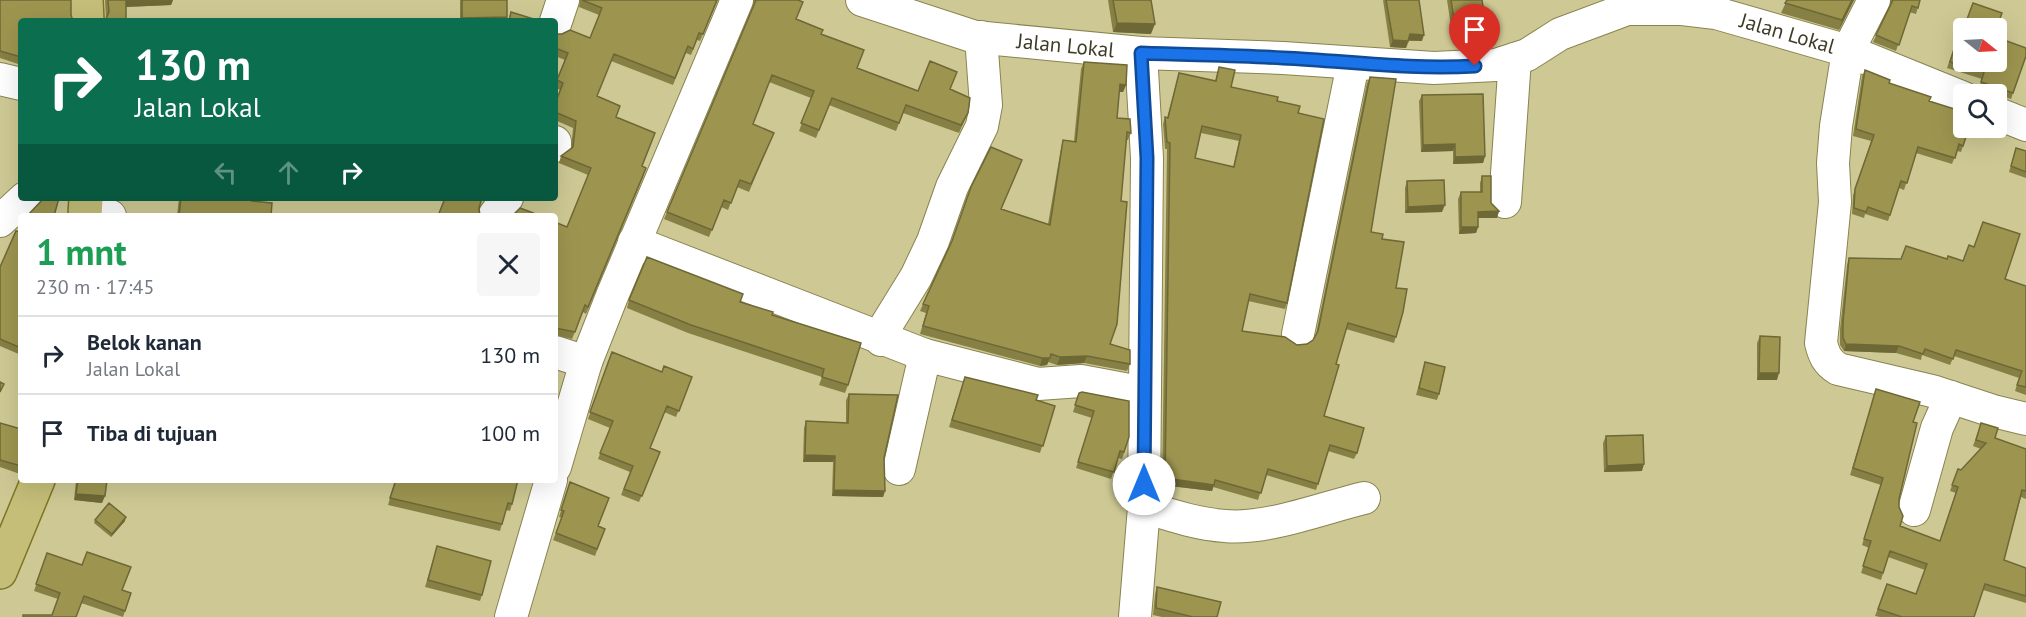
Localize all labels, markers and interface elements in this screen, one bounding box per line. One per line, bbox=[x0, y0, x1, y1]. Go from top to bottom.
pin bbox=[1449, 4, 1500, 66]
street label: Jalan Lokal bbox=[1736, 6, 1838, 60]
icon: arrive bbox=[1458, 13, 1491, 46]
north arrow bbox=[1953, 18, 2007, 72]
map controls bbox=[1953, 18, 2007, 138]
street label: Jalan Lokal bbox=[1015, 27, 1116, 63]
text: 130 m bbox=[135, 37, 251, 92]
icon: right bbox=[36, 42, 114, 120]
button: search bbox=[1953, 84, 2007, 138]
text: Jalan Lokal bbox=[135, 90, 261, 124]
icon: left bbox=[209, 156, 242, 189]
icon: ahead bbox=[272, 156, 305, 189]
icon: right bbox=[335, 156, 368, 189]
text: 1 mnt bbox=[36, 228, 127, 275]
button: close bbox=[477, 233, 540, 296]
text: 230 m · 17:45 bbox=[36, 274, 154, 300]
text: Belok kanan bbox=[87, 328, 202, 356]
icon: right bbox=[36, 339, 69, 372]
text: 130 m bbox=[480, 341, 540, 369]
text: Jalan Lokal bbox=[87, 356, 180, 382]
icon: arrive bbox=[36, 417, 69, 450]
text: Tiba di tujuan bbox=[87, 419, 217, 447]
text: 100 m bbox=[480, 419, 540, 447]
position arrow bbox=[1112, 452, 1176, 516]

